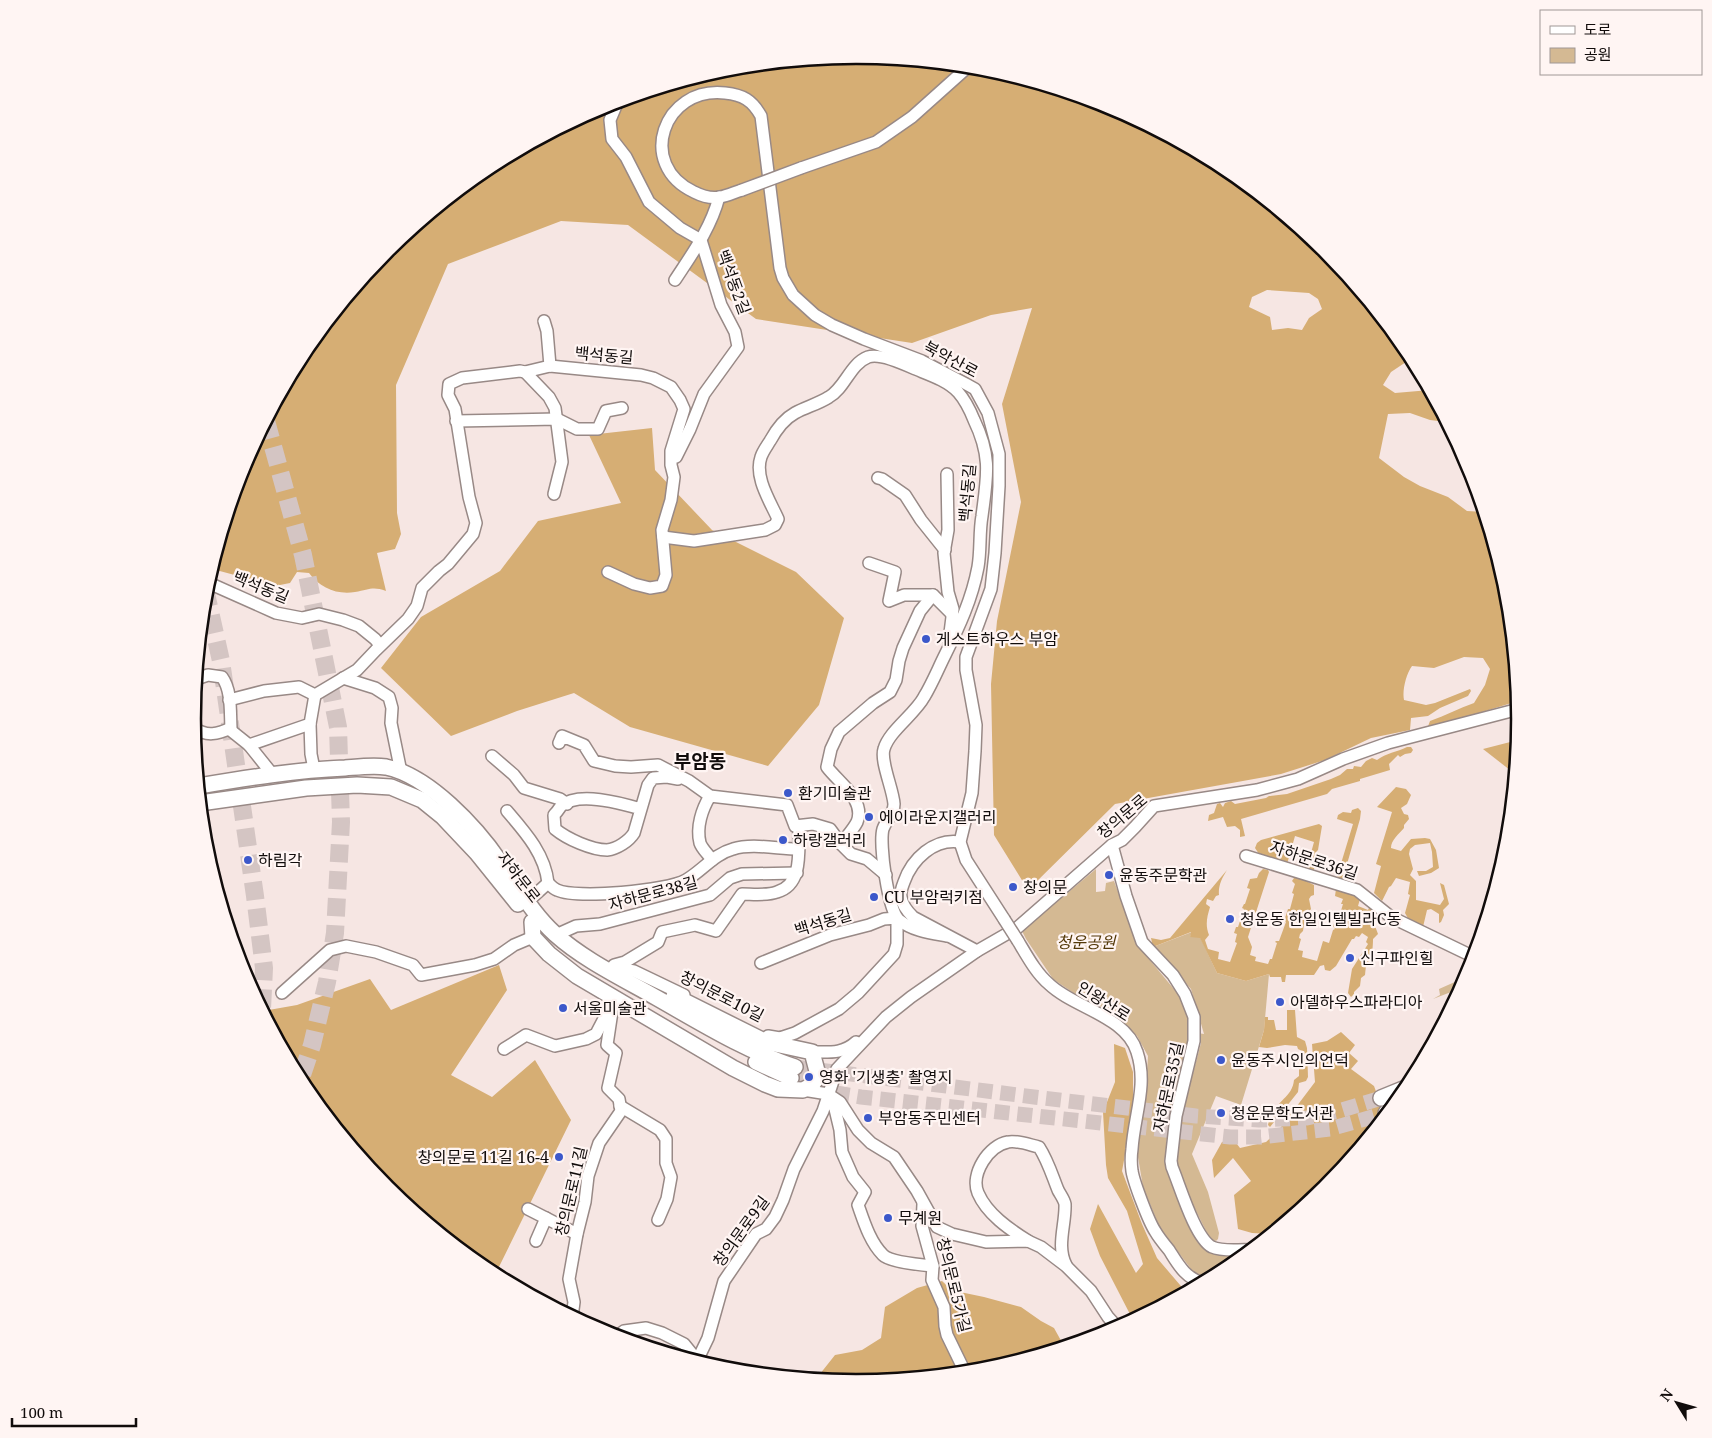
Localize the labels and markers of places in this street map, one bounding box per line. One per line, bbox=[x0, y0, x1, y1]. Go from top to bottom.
place label: 게스트하우스 부암 bbox=[936, 628, 1058, 650]
marker: 게스트하우스 부암 bbox=[920, 633, 932, 645]
place label: 환기미술관 bbox=[798, 782, 872, 804]
marker: 환기미술관 bbox=[782, 787, 794, 799]
place label: 에이라운지갤러리 bbox=[879, 806, 997, 828]
marker: 에이라운지갤러리 bbox=[863, 811, 875, 823]
place label: 하랑갤러리 bbox=[793, 829, 867, 851]
marker: 하랑갤러리 bbox=[777, 834, 789, 846]
place label: 하림각 bbox=[258, 849, 302, 871]
marker: 하림각 bbox=[242, 854, 254, 866]
place label: 윤동주문학관 bbox=[1119, 864, 1208, 886]
marker: 윤동주문학관 bbox=[1103, 869, 1115, 881]
place label: 창의문 bbox=[1023, 876, 1067, 898]
marker: 창의문 bbox=[1007, 881, 1019, 893]
place label: CU 부암럭키점 bbox=[884, 886, 983, 908]
marker: CU 부암럭키점 bbox=[868, 891, 880, 903]
place label: 청운동 한일인텔빌라C동 bbox=[1240, 908, 1401, 930]
marker: 청운동 한일인텔빌라C동 bbox=[1224, 913, 1236, 925]
place label: 신구파인힐 bbox=[1360, 947, 1434, 969]
marker: 신구파인힐 bbox=[1344, 952, 1356, 964]
place label: 아델하우스파라디아 bbox=[1290, 991, 1423, 1013]
marker: 아델하우스파라디아 bbox=[1274, 996, 1286, 1008]
place label: 서울미술관 bbox=[573, 997, 647, 1019]
marker: 서울미술관 bbox=[557, 1002, 569, 1014]
place label: 윤동주시인의언덕 bbox=[1231, 1049, 1349, 1071]
marker: 윤동주시인의언덕 bbox=[1215, 1054, 1227, 1066]
place label: 영화 '기생충' 촬영지 bbox=[819, 1066, 952, 1088]
marker: 영화 '기생충' 촬영지 bbox=[803, 1071, 815, 1083]
place label: 청운문학도서관 bbox=[1231, 1102, 1334, 1124]
place label: 부암동주민센터 bbox=[878, 1107, 981, 1129]
marker: 청운문학도서관 bbox=[1215, 1107, 1227, 1119]
marker: 부암동주민센터 bbox=[862, 1112, 874, 1124]
place label: 창의문로 11길 16-4 bbox=[417, 1146, 549, 1168]
marker: 창의문로 11길 16-4 bbox=[553, 1151, 565, 1163]
place label: 무계원 bbox=[898, 1207, 942, 1229]
marker: 무계원 bbox=[882, 1212, 894, 1224]

